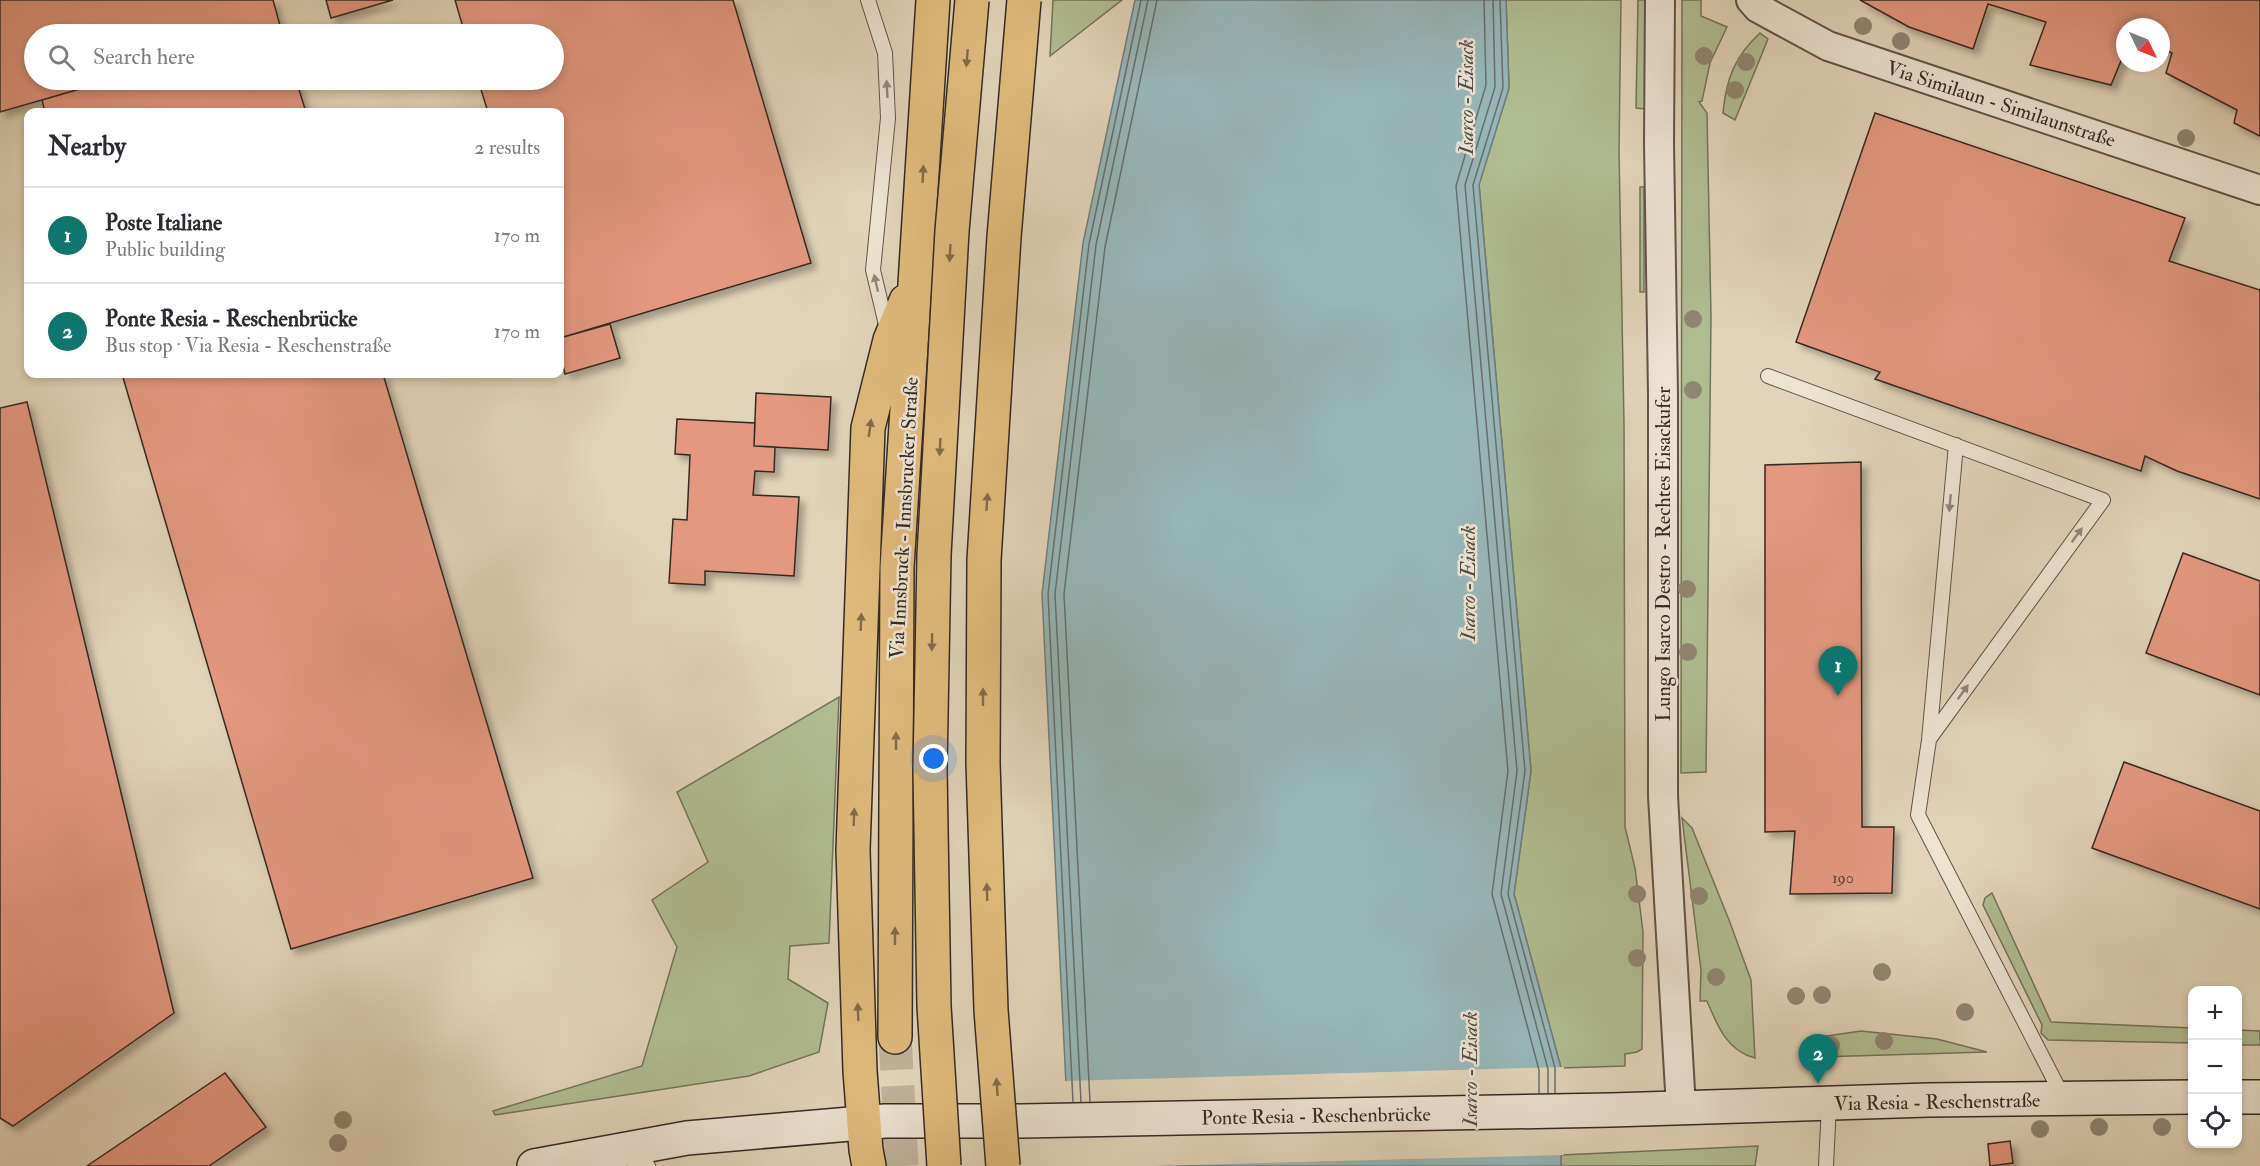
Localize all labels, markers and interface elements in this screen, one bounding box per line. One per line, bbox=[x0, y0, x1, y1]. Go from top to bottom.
north arrow bbox=[2116, 18, 2170, 72]
search box bbox=[24, 24, 564, 90]
water label: Isarco - Eisack bbox=[1453, 39, 1480, 156]
icon: search bbox=[45, 41, 78, 74]
text: Search here bbox=[93, 43, 195, 71]
one-way arrow bbox=[962, 49, 972, 68]
street label: Via Similaun - Similaunstraße bbox=[1883, 55, 2119, 153]
one-way arrow bbox=[882, 80, 891, 99]
text: Nearby bbox=[48, 131, 126, 163]
text: 2 results bbox=[474, 135, 540, 160]
one-way arrow bbox=[918, 165, 927, 184]
text: Poste Italiane bbox=[105, 209, 222, 237]
text: 1 bbox=[64, 223, 71, 248]
text: 170 m bbox=[494, 223, 540, 248]
text: Public building bbox=[105, 237, 225, 262]
one-way arrow bbox=[946, 243, 955, 262]
one-way arrow bbox=[871, 274, 881, 292]
text: Ponte Resia - Reschenbrücke bbox=[105, 305, 358, 333]
text: 2 bbox=[62, 319, 73, 344]
text: 170 m bbox=[494, 319, 540, 344]
text: Bus stop · Via Resia - Reschenstraße bbox=[105, 333, 391, 358]
street label: Via Innsbruck - Innsbrucker Straße bbox=[884, 376, 924, 660]
street label: Lungo Isarco Destro - Rechtes Eisackufer bbox=[1651, 386, 1676, 721]
one-way arrow bbox=[865, 418, 874, 437]
one-way arrow bbox=[935, 438, 944, 457]
one-way arrow bbox=[983, 493, 992, 512]
one-way arrow bbox=[1945, 494, 1955, 513]
water label: Isarco - Eisack bbox=[1455, 525, 1482, 642]
one-way arrow bbox=[2071, 527, 2083, 543]
one-way arrow bbox=[857, 613, 866, 632]
one-way arrow bbox=[927, 633, 937, 652]
pin: 1 bbox=[1818, 646, 1858, 696]
one-way arrow bbox=[1957, 685, 1969, 701]
one-way arrow bbox=[978, 688, 988, 707]
one-way arrow bbox=[891, 732, 901, 751]
your location bbox=[919, 744, 948, 773]
one-way arrow bbox=[849, 808, 858, 827]
house number: 190 bbox=[1832, 868, 1854, 888]
one-way arrow bbox=[983, 882, 992, 901]
one-way arrow bbox=[890, 927, 900, 946]
map controls bbox=[2188, 986, 2242, 1148]
button: + bbox=[2188, 986, 2242, 1040]
one-way arrow bbox=[854, 1003, 863, 1022]
water label: Isarco - Eisack bbox=[1457, 1011, 1484, 1128]
pin: 2 bbox=[1798, 1034, 1838, 1084]
button: − bbox=[2188, 1040, 2242, 1094]
one-way arrow bbox=[992, 1077, 1002, 1096]
street label: Via Resia - Reschenstraße bbox=[1834, 1088, 2040, 1116]
button: locate bbox=[2188, 1094, 2242, 1148]
street label: Ponte Resia - Reschenbrücke bbox=[1201, 1101, 1431, 1131]

